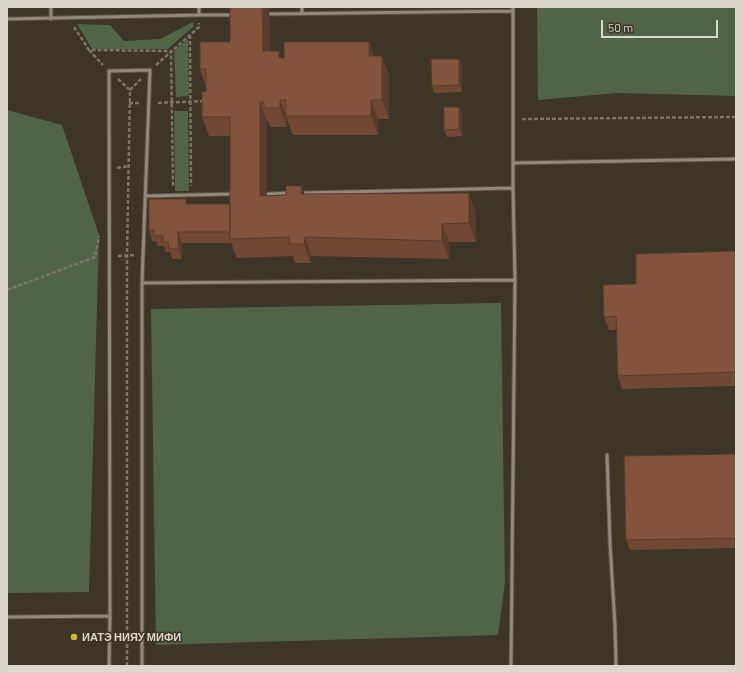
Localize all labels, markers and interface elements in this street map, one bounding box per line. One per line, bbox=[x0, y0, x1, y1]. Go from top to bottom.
scale bar bbox=[603, 12, 720, 38]
text: 50 m bbox=[608, 20, 633, 34]
place label: ИАТЭ НИЯУ МИФИ bbox=[82, 630, 181, 644]
marker: ИАТЭ НИЯУ МИФИ bbox=[69, 632, 79, 642]

